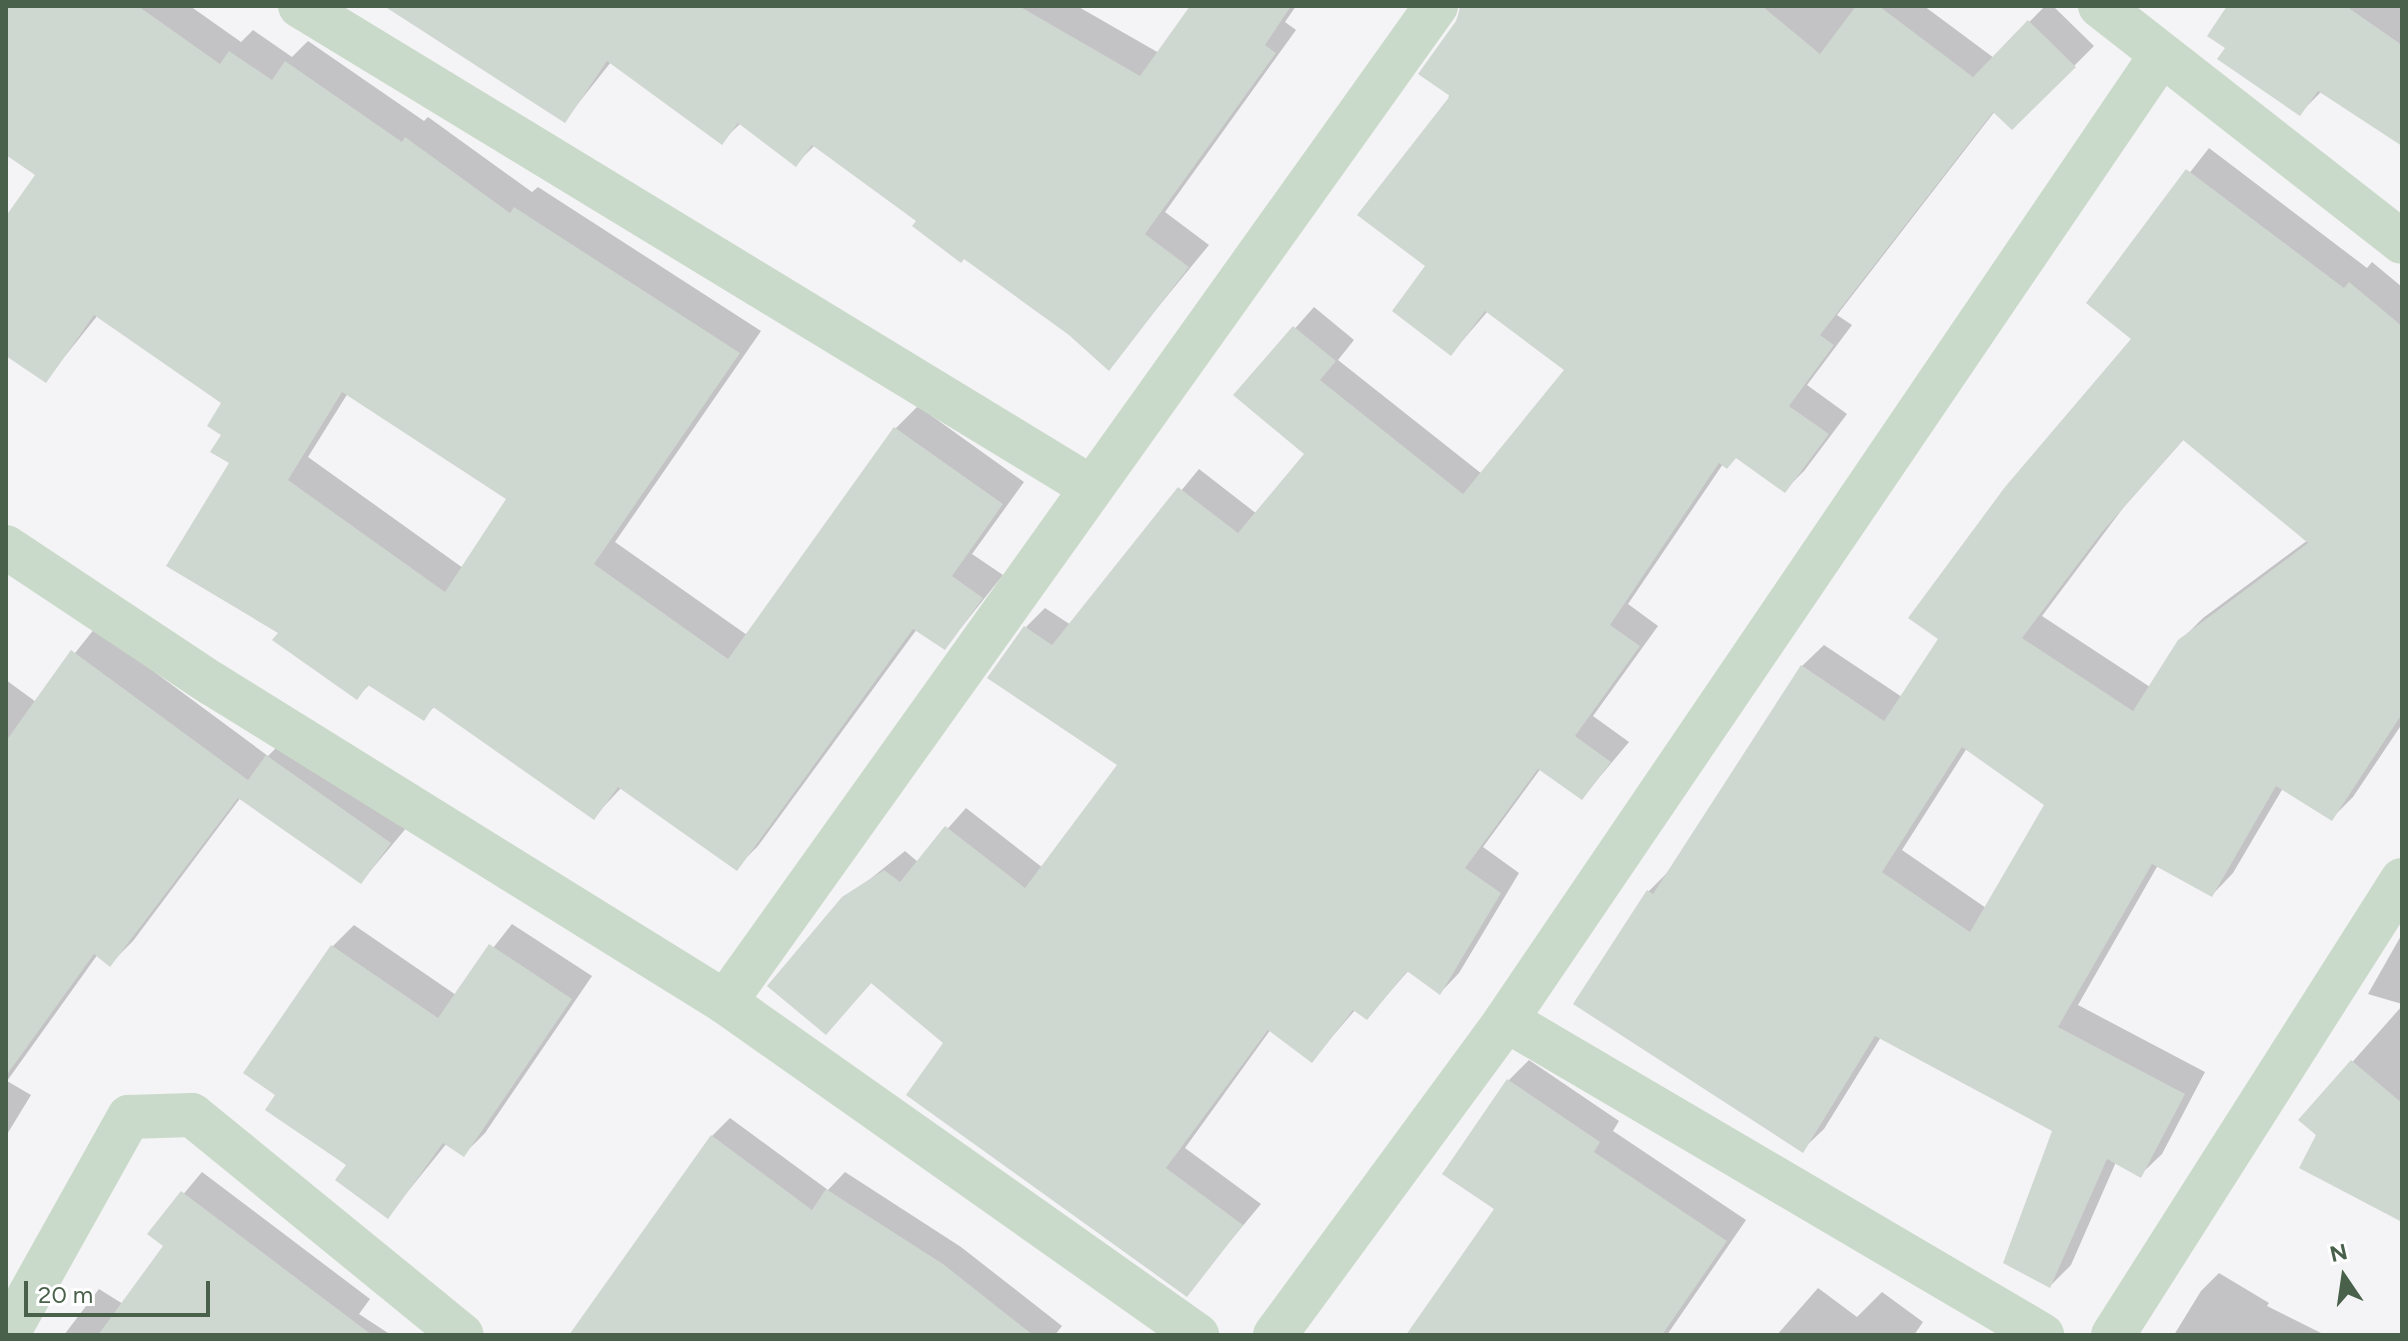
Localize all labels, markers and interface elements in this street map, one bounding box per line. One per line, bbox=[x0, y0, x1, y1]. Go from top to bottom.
north arrow bbox=[2304, 1237, 2384, 1317]
text: N bbox=[2327, 1238, 2350, 1268]
scale bar bbox=[28, 1265, 214, 1315]
text: 20 m bbox=[38, 1280, 93, 1309]

